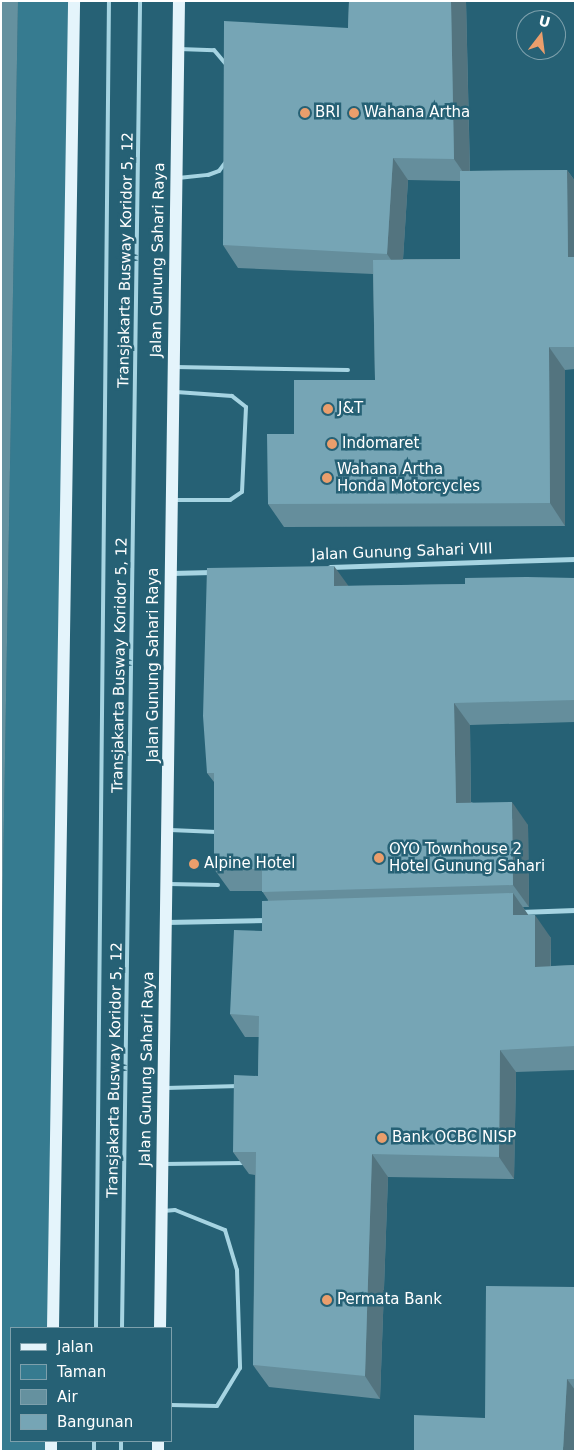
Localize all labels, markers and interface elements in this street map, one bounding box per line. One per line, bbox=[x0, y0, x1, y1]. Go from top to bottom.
north arrow bbox=[516, 10, 566, 60]
text: U bbox=[537, 12, 552, 31]
place label: BRI bbox=[315, 104, 340, 122]
place label: Wahana Artha bbox=[364, 104, 470, 122]
marker: BRI bbox=[299, 107, 311, 119]
marker: Wahana Artha bbox=[348, 107, 360, 119]
street label: Transjakarta Busway Koridor 5, 12 bbox=[115, 132, 137, 388]
street label: Jalan Gunung Sahari Raya bbox=[147, 162, 169, 358]
place label: J&T bbox=[338, 400, 363, 418]
marker: J&T bbox=[322, 403, 334, 415]
place label: Indomaret bbox=[342, 435, 419, 453]
marker: Indomaret bbox=[326, 438, 338, 450]
place label: Wahana Artha Honda Motorcycles bbox=[337, 460, 480, 495]
marker: Wahana Artha Honda Motorcycles bbox=[321, 472, 333, 484]
street label: Transjakarta Busway Koridor 5, 12 bbox=[109, 537, 131, 793]
street label: Jalan Gunung Sahari VIII bbox=[311, 540, 493, 564]
street label: Jalan Gunung Sahari Raya bbox=[145, 567, 163, 763]
place label: OYO Townhouse 2 Hotel Gunung Sahari bbox=[389, 840, 545, 875]
marker: OYO Townhouse 2 Hotel Gunung Sahari bbox=[373, 852, 385, 864]
place label: Alpine Hotel bbox=[204, 855, 295, 873]
marker: Alpine Hotel bbox=[188, 858, 200, 870]
street label: Transjakarta Busway Koridor 5, 12 bbox=[104, 942, 126, 1198]
street label: Jalan Gunung Sahari Raya bbox=[136, 971, 158, 1167]
place label: Bank OCBC NISP bbox=[392, 1129, 516, 1147]
marker: Bank OCBC NISP bbox=[376, 1132, 388, 1144]
place label: Permata Bank bbox=[337, 1291, 442, 1309]
marker: Permata Bank bbox=[321, 1294, 333, 1306]
legend bbox=[10, 1327, 172, 1442]
text: Jalan bbox=[57, 1338, 93, 1356]
text: Taman bbox=[57, 1363, 106, 1381]
text: Air bbox=[57, 1388, 78, 1406]
text: Bangunan bbox=[57, 1413, 133, 1431]

